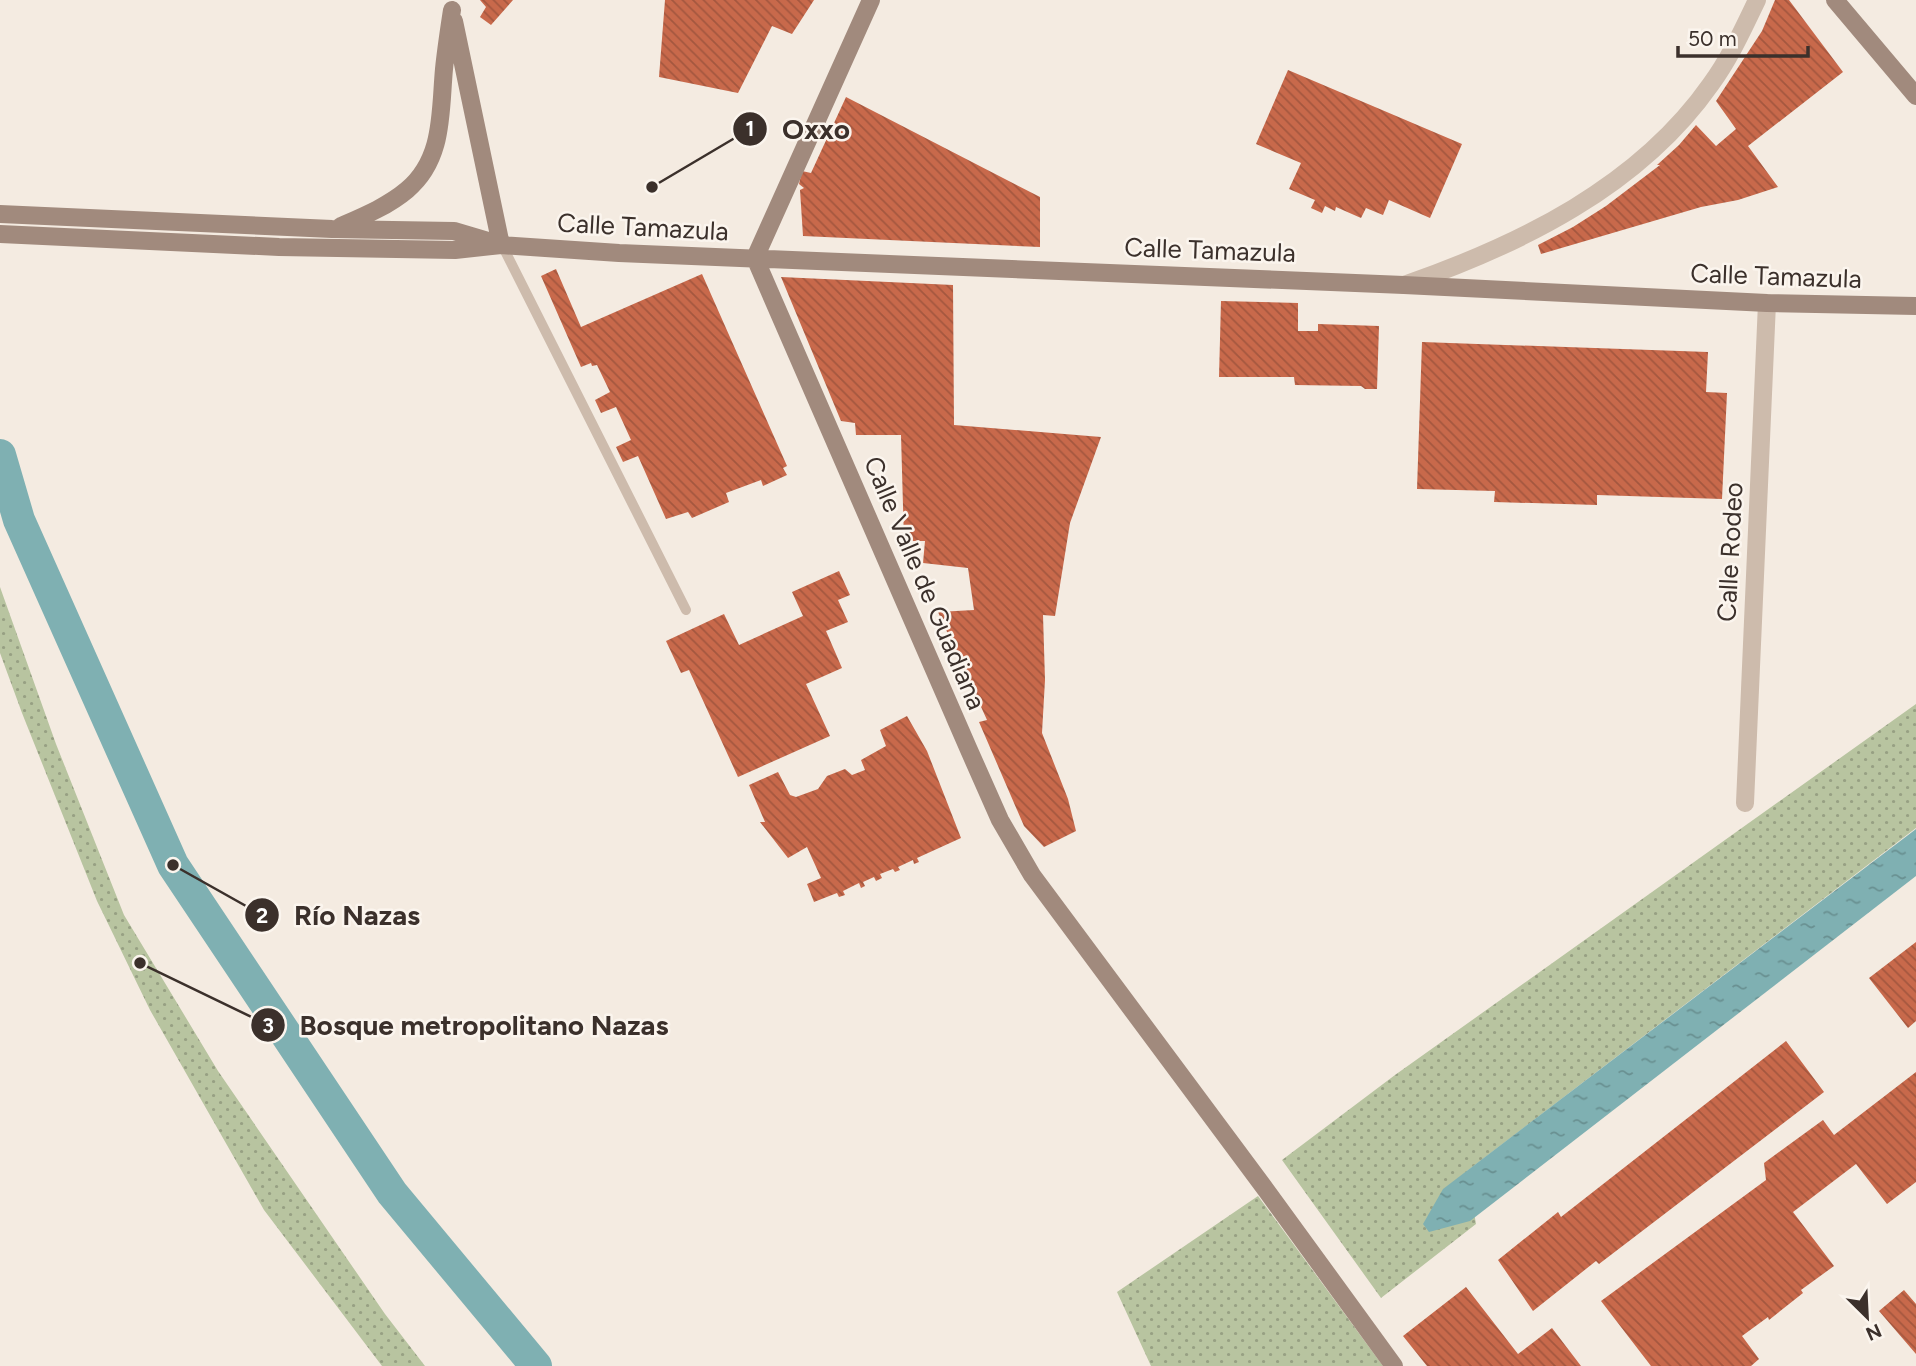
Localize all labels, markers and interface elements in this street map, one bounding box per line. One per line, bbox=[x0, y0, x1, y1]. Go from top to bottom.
scale bar bbox=[1678, 14, 1808, 58]
text: 50 m bbox=[1688, 26, 1737, 51]
callout: Oxxo bbox=[733, 104, 863, 153]
text: Oxxo bbox=[782, 112, 850, 146]
text: 1 bbox=[746, 116, 754, 141]
street label: Calle Tamazula bbox=[556, 207, 730, 247]
street label: Calle Tamazula bbox=[1124, 231, 1296, 269]
street label: Calle Tamazula bbox=[1690, 257, 1862, 295]
street label: Calle Valle de Guadiana bbox=[857, 452, 993, 714]
street label: Calle Rodeo bbox=[1710, 481, 1750, 623]
callout: Río Nazas bbox=[244, 891, 434, 940]
text: Río Nazas bbox=[294, 898, 420, 932]
text: 2 bbox=[256, 903, 268, 928]
callout: Bosque metropolitano Nazas bbox=[251, 1001, 683, 1050]
text: Bosque metropolitano Nazas bbox=[299, 1008, 669, 1042]
text: 3 bbox=[262, 1013, 274, 1038]
north arrow bbox=[1832, 1282, 1902, 1352]
text: N bbox=[1862, 1319, 1885, 1346]

